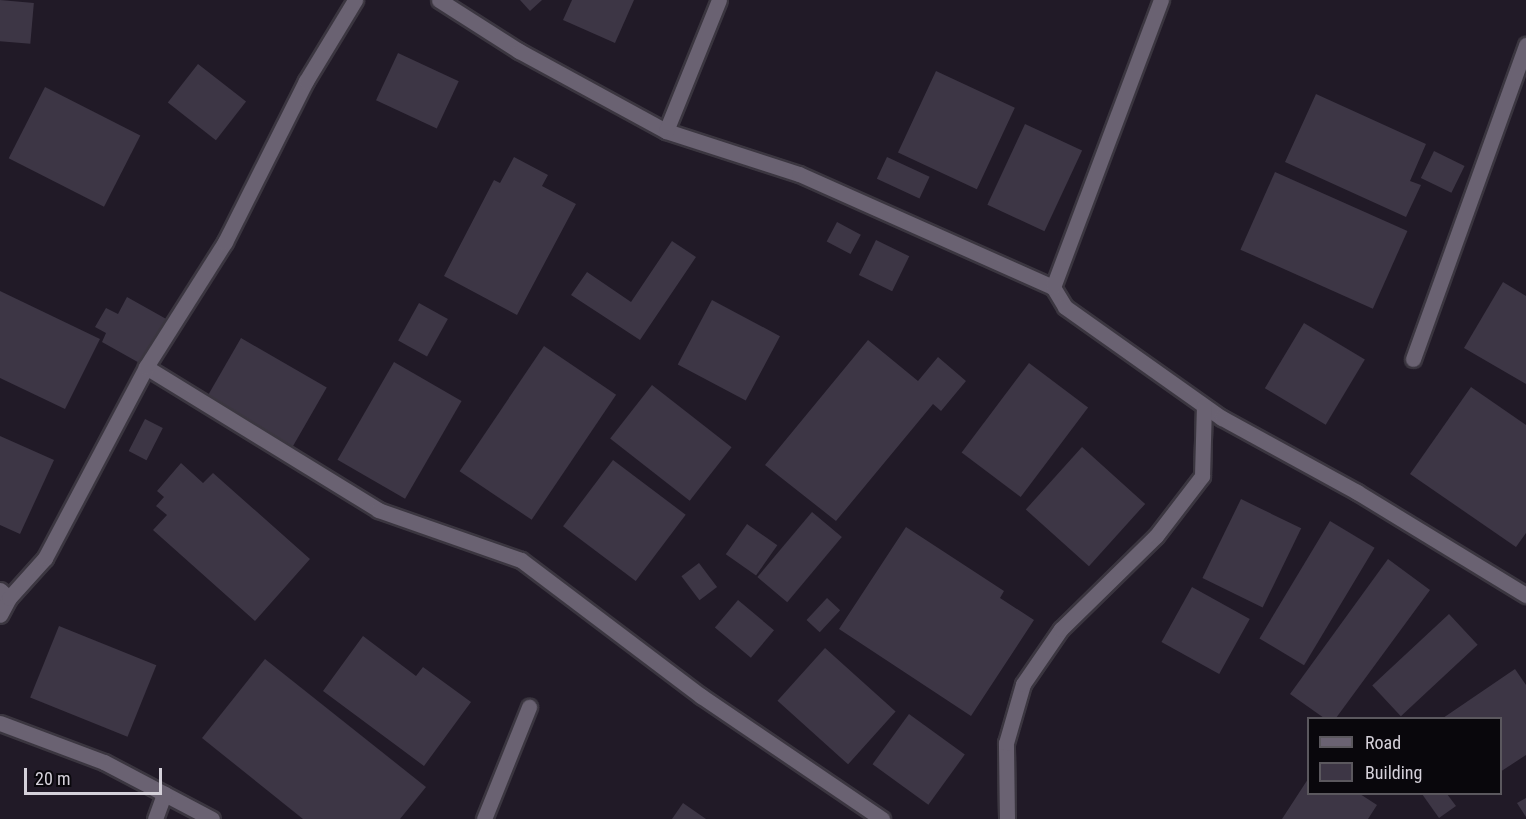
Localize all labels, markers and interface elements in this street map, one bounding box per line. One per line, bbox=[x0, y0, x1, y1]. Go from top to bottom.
legend bbox=[1307, 717, 1502, 795]
text: Road bbox=[1365, 732, 1401, 753]
scale bar bbox=[27, 756, 165, 794]
text: Building bbox=[1365, 762, 1422, 783]
text: 20 m bbox=[35, 768, 70, 789]

